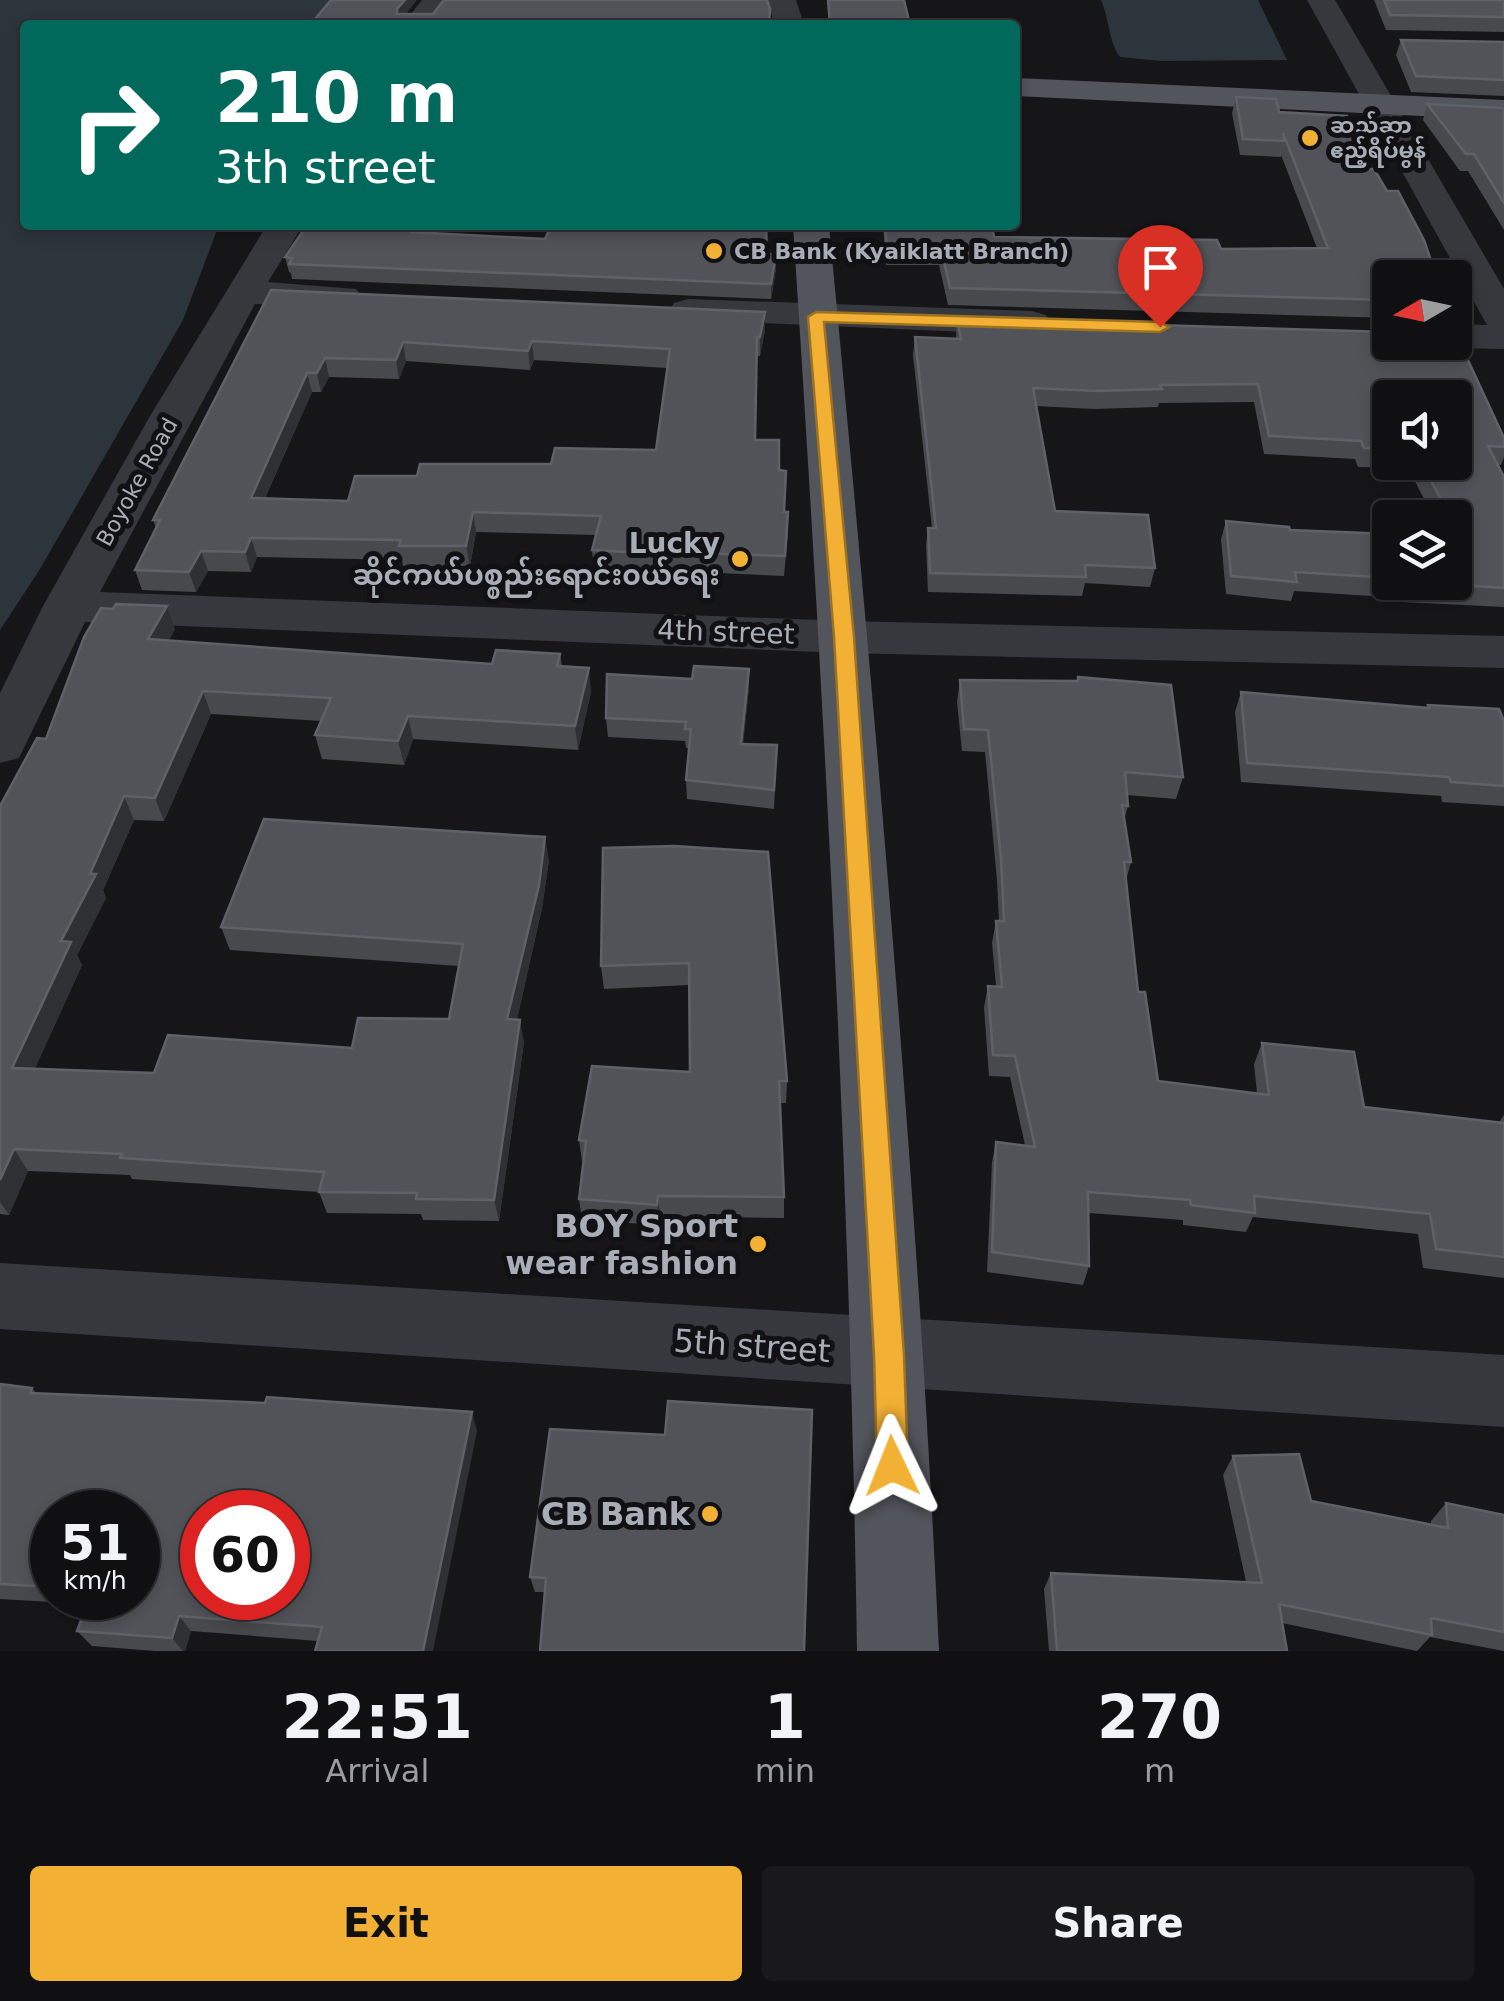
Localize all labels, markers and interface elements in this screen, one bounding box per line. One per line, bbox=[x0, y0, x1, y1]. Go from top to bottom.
text: 210 m bbox=[215, 57, 458, 139]
icon: right bbox=[50, 60, 180, 190]
place label: ဆည်ဆာ ဧည့်ရိပ်မွန် bbox=[1330, 110, 1426, 168]
marker: ဆည်ဆာ ဧည့်ရိပ်မွန် bbox=[1299, 127, 1321, 149]
text: 3th street bbox=[215, 141, 436, 194]
pin bbox=[1118, 225, 1203, 328]
place label: CB Bank (Kyaiklatt Branch) bbox=[734, 239, 1069, 264]
marker: CB Bank (Kyaiklatt Branch) bbox=[703, 240, 725, 262]
icon: arrive bbox=[1133, 240, 1188, 295]
north arrow bbox=[1372, 260, 1472, 360]
map controls bbox=[1372, 260, 1472, 600]
button: sound bbox=[1372, 380, 1472, 480]
street label: Boyoke Road bbox=[91, 414, 183, 550]
button: layers bbox=[1372, 500, 1472, 600]
place label: Lucky ဆိုင်ကယ်ပစ္စည်းရောင်း၀ယ်ရေး bbox=[352, 527, 720, 598]
marker: Lucky ဆိုင်ကယ်ပစ္စည်းရောင်း၀ယ်ရေး bbox=[729, 548, 751, 570]
street label: 4th street bbox=[657, 613, 795, 651]
place label: BOY Sport wear fashion bbox=[505, 1207, 738, 1282]
marker: BOY Sport wear fashion bbox=[747, 1233, 769, 1255]
street label: 5th street bbox=[672, 1322, 832, 1370]
position arrow bbox=[840, 1414, 944, 1518]
speed limit sign: 60 bbox=[180, 1490, 310, 1620]
place label: CB Bank bbox=[541, 1495, 691, 1533]
marker: CB Bank bbox=[699, 1503, 721, 1525]
text: 51 bbox=[60, 1514, 130, 1572]
text: km/h bbox=[63, 1566, 127, 1595]
text: 22:51 bbox=[282, 1682, 473, 1752]
text: 1 bbox=[764, 1682, 806, 1752]
text: 270 bbox=[1097, 1682, 1222, 1752]
text: Arrival bbox=[325, 1752, 429, 1790]
text: min bbox=[755, 1752, 815, 1790]
text: m bbox=[1144, 1752, 1175, 1790]
button: Exit bbox=[30, 1866, 742, 1981]
button: Share bbox=[762, 1866, 1474, 1981]

